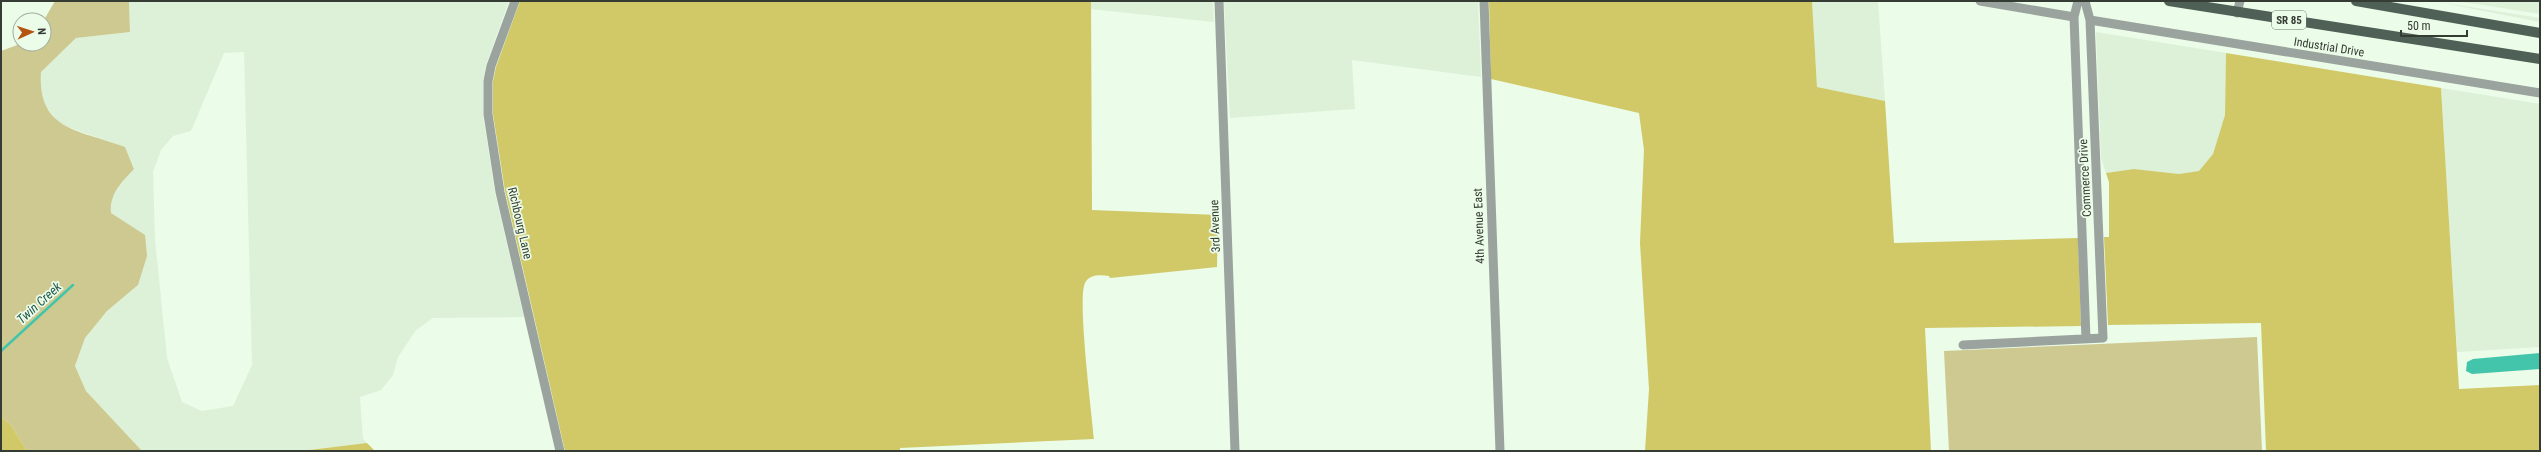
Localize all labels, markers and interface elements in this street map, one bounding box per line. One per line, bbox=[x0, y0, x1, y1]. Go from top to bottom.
road number: SR 85 bbox=[2272, 11, 2306, 29]
north arrow bbox=[12, 12, 52, 52]
scale bar bbox=[2401, 12, 2467, 38]
text: 50 m bbox=[2407, 19, 2431, 33]
text: N bbox=[35, 28, 48, 35]
street label: Industrial Drive bbox=[2293, 35, 2366, 60]
street label: Commerce Drive bbox=[2076, 138, 2094, 217]
street label: Richbourg Lane bbox=[505, 186, 535, 261]
street label: 4th Avenue East bbox=[1471, 187, 1487, 264]
street label: 3rd Avenue bbox=[1207, 199, 1223, 253]
water label: Twin Creek bbox=[14, 279, 65, 327]

